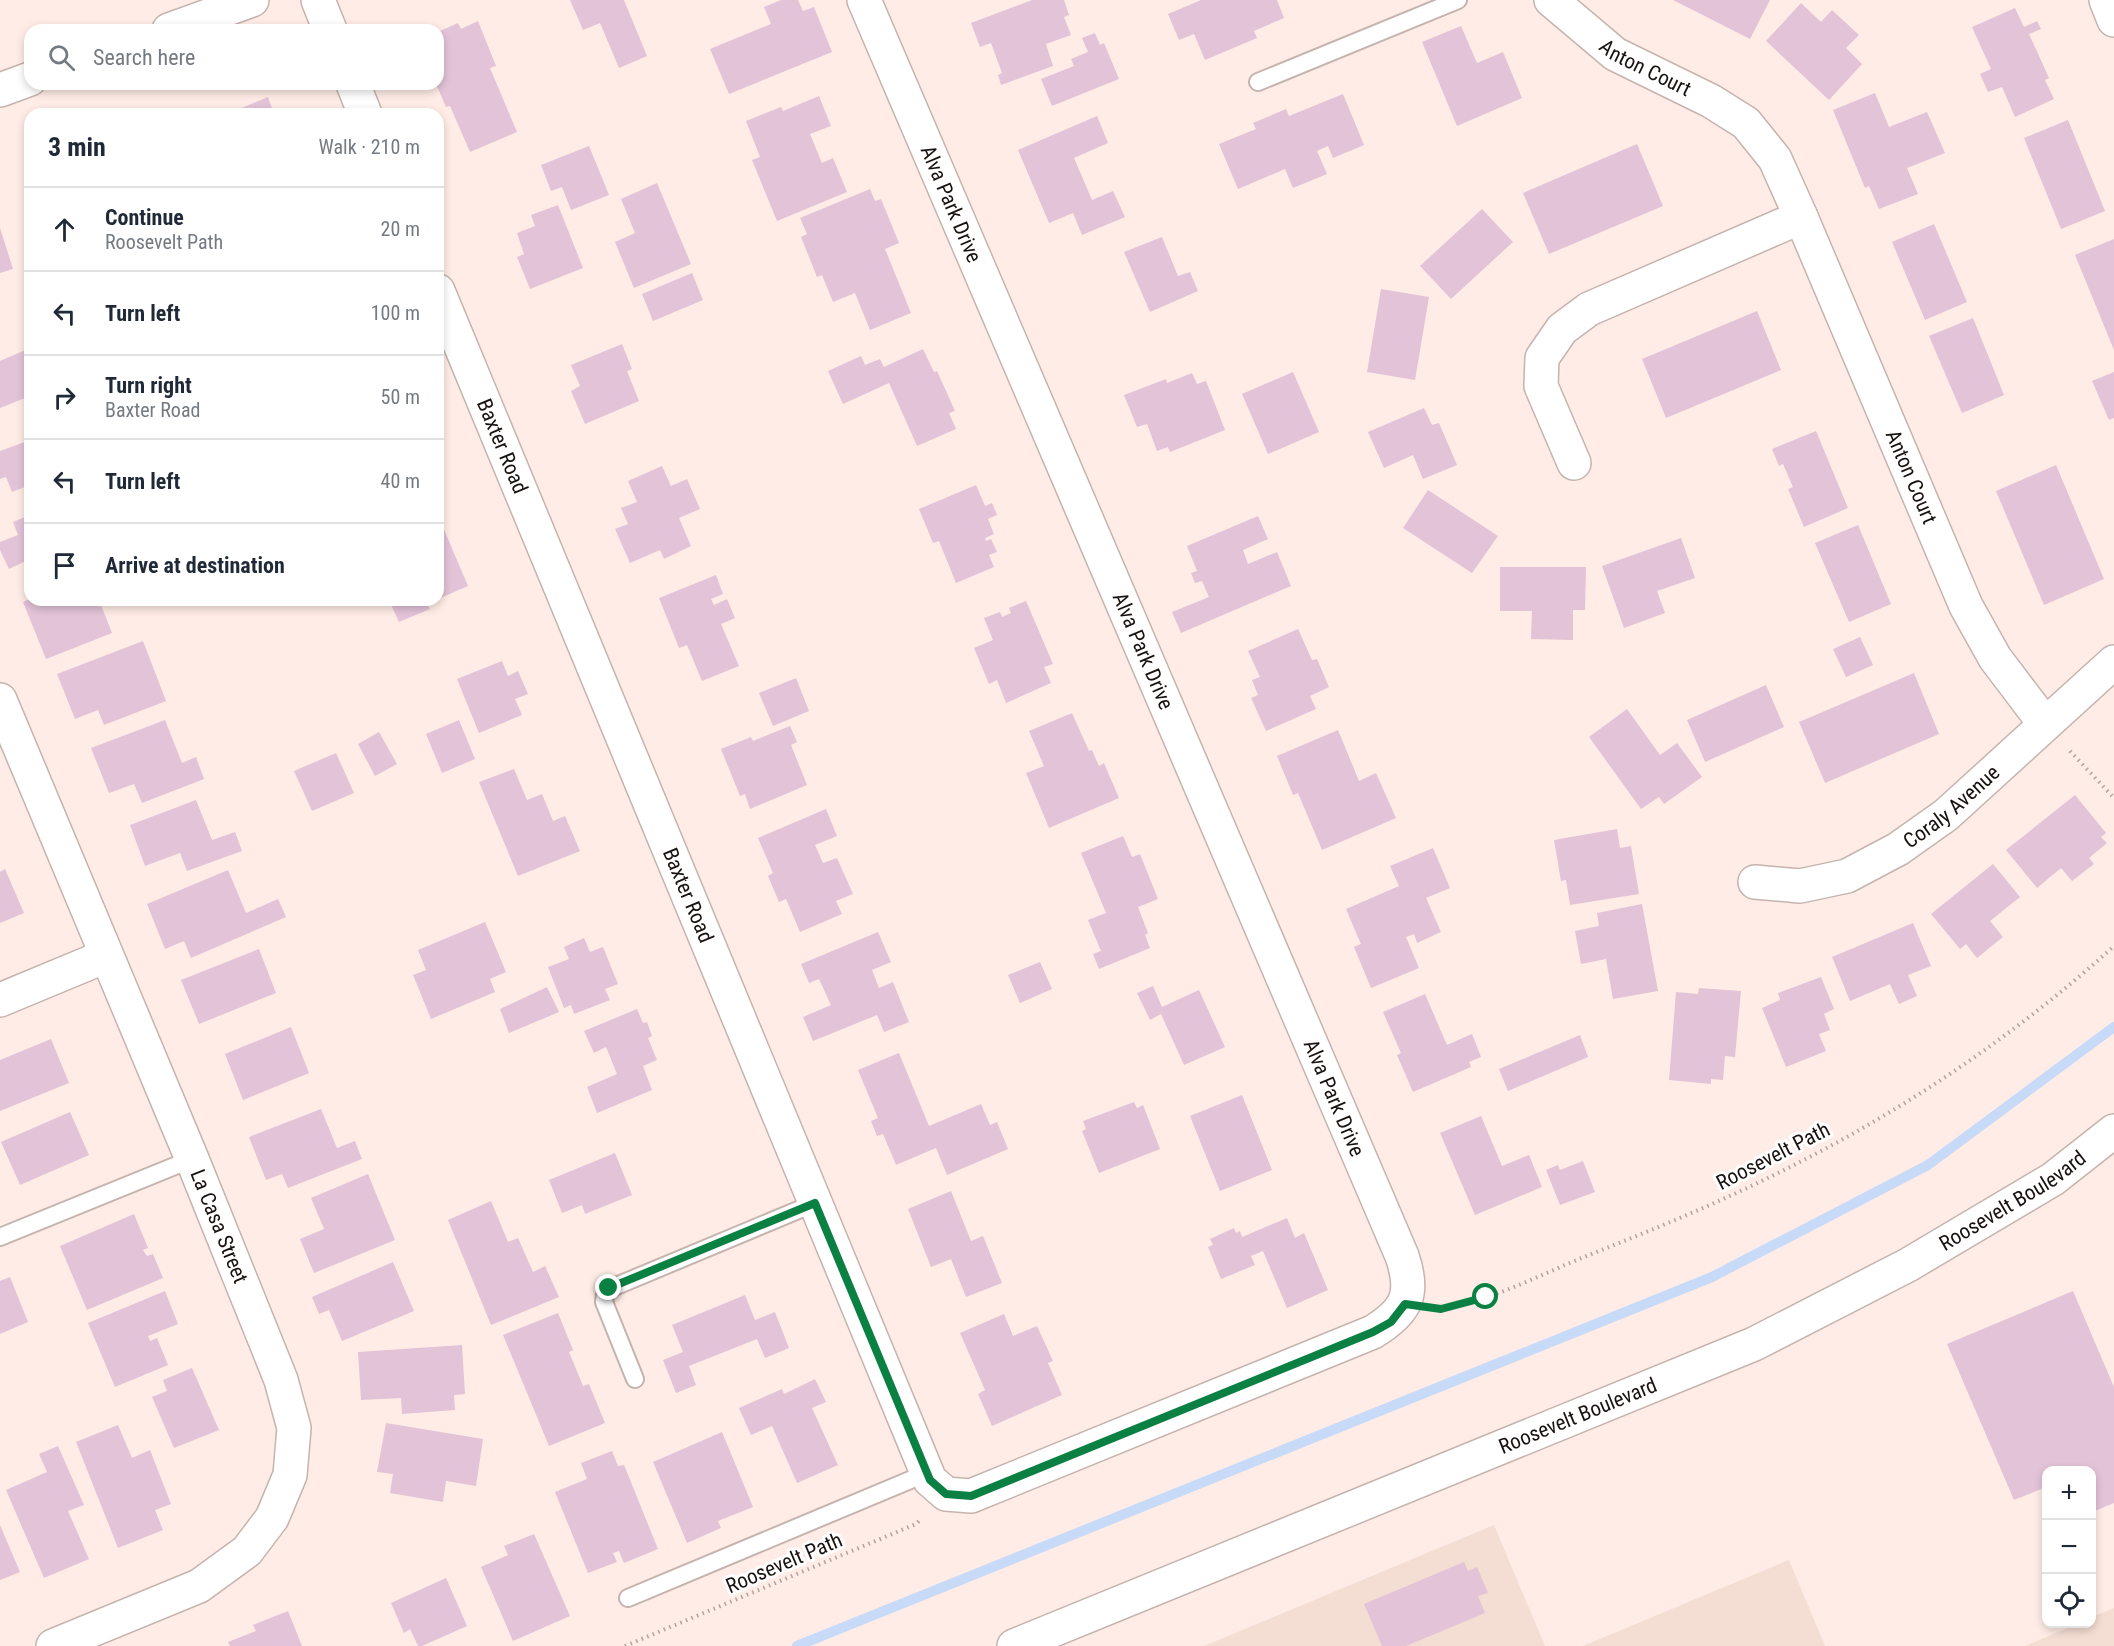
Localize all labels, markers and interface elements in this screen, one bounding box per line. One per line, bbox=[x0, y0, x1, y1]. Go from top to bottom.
search box bbox=[24, 24, 444, 90]
street label: Anton Court bbox=[1595, 34, 1695, 101]
icon: search bbox=[45, 41, 78, 74]
text: Search here bbox=[93, 45, 195, 70]
text: 3 min bbox=[48, 132, 106, 162]
text: Walk · 210 m bbox=[319, 135, 420, 159]
street label: Alva Park Drive bbox=[916, 142, 986, 266]
text: Continue bbox=[105, 205, 184, 230]
icon: ahead bbox=[48, 213, 81, 246]
text: 20 m bbox=[381, 217, 420, 241]
text: Roosevelt Path bbox=[105, 230, 223, 254]
icon: left bbox=[48, 297, 81, 330]
text: Turn left bbox=[105, 301, 180, 326]
text: 100 m bbox=[371, 301, 420, 325]
text: Turn right bbox=[105, 373, 192, 398]
icon: right bbox=[48, 381, 81, 414]
text: 50 m bbox=[381, 385, 420, 409]
street label: Baxter Road bbox=[472, 395, 532, 497]
text: Baxter Road bbox=[105, 398, 200, 422]
street label: Anton Court bbox=[1881, 426, 1942, 527]
icon: left bbox=[48, 465, 81, 498]
text: Turn left bbox=[105, 469, 180, 494]
text: 40 m bbox=[381, 469, 420, 493]
icon: arrive bbox=[48, 549, 81, 582]
text: Arrive at destination bbox=[105, 553, 285, 578]
street label: Alva Park Drive bbox=[1108, 589, 1178, 713]
street label: Coraly Avenue bbox=[1899, 760, 2004, 853]
street label: Baxter Road bbox=[658, 844, 718, 946]
street label: Alva Park Drive bbox=[1299, 1036, 1369, 1160]
street label: Roosevelt Path bbox=[1712, 1117, 1834, 1195]
street label: Roosevelt Boulevard bbox=[1935, 1146, 2091, 1256]
street label: La Casa Street bbox=[185, 1166, 253, 1287]
route end bbox=[595, 1274, 621, 1300]
route start bbox=[1472, 1283, 1498, 1309]
street label: Roosevelt Boulevard bbox=[1495, 1373, 1660, 1459]
map controls bbox=[2042, 1466, 2096, 1628]
button: + bbox=[2042, 1466, 2096, 1520]
button: − bbox=[2042, 1520, 2096, 1574]
street label: Roosevelt Path bbox=[722, 1528, 846, 1598]
button: locate bbox=[2042, 1574, 2096, 1628]

